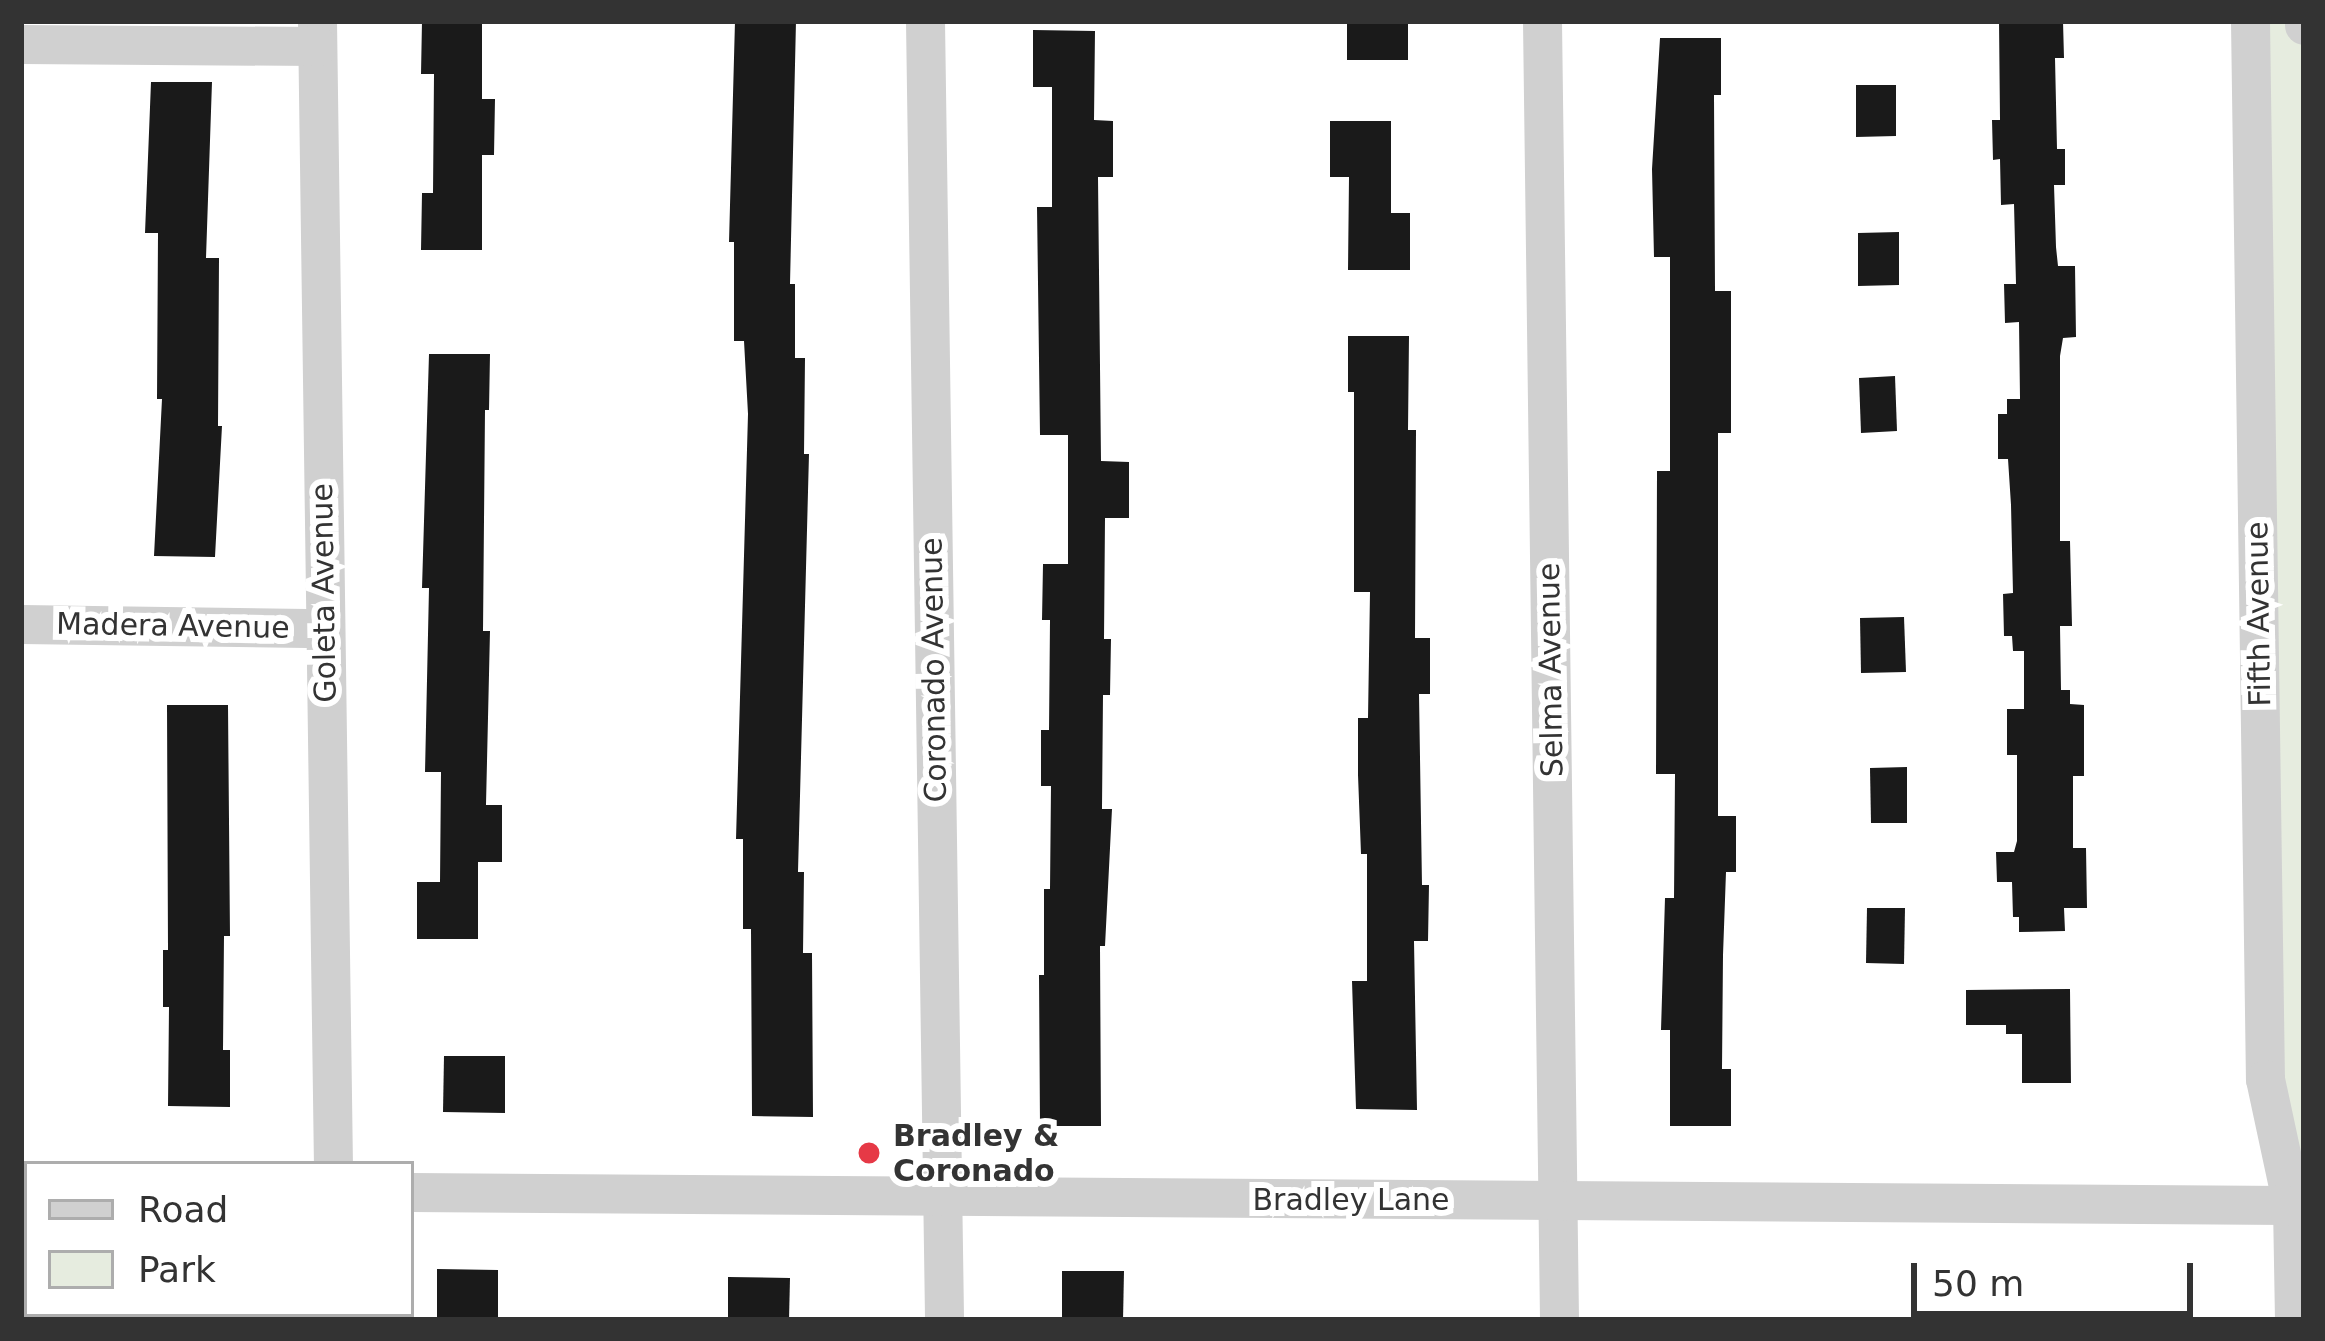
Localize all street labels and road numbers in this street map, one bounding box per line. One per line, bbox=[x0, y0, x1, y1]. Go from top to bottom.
street label: Goleta Avenue bbox=[304, 483, 344, 703]
street label: Fifth Avenue bbox=[2239, 521, 2279, 707]
street label: Coronado Avenue bbox=[914, 537, 954, 803]
street label: Selma Avenue bbox=[1531, 562, 1571, 778]
street label: Madera Avenue bbox=[56, 606, 290, 646]
street label: Bradley Lane bbox=[1253, 1182, 1449, 1218]

